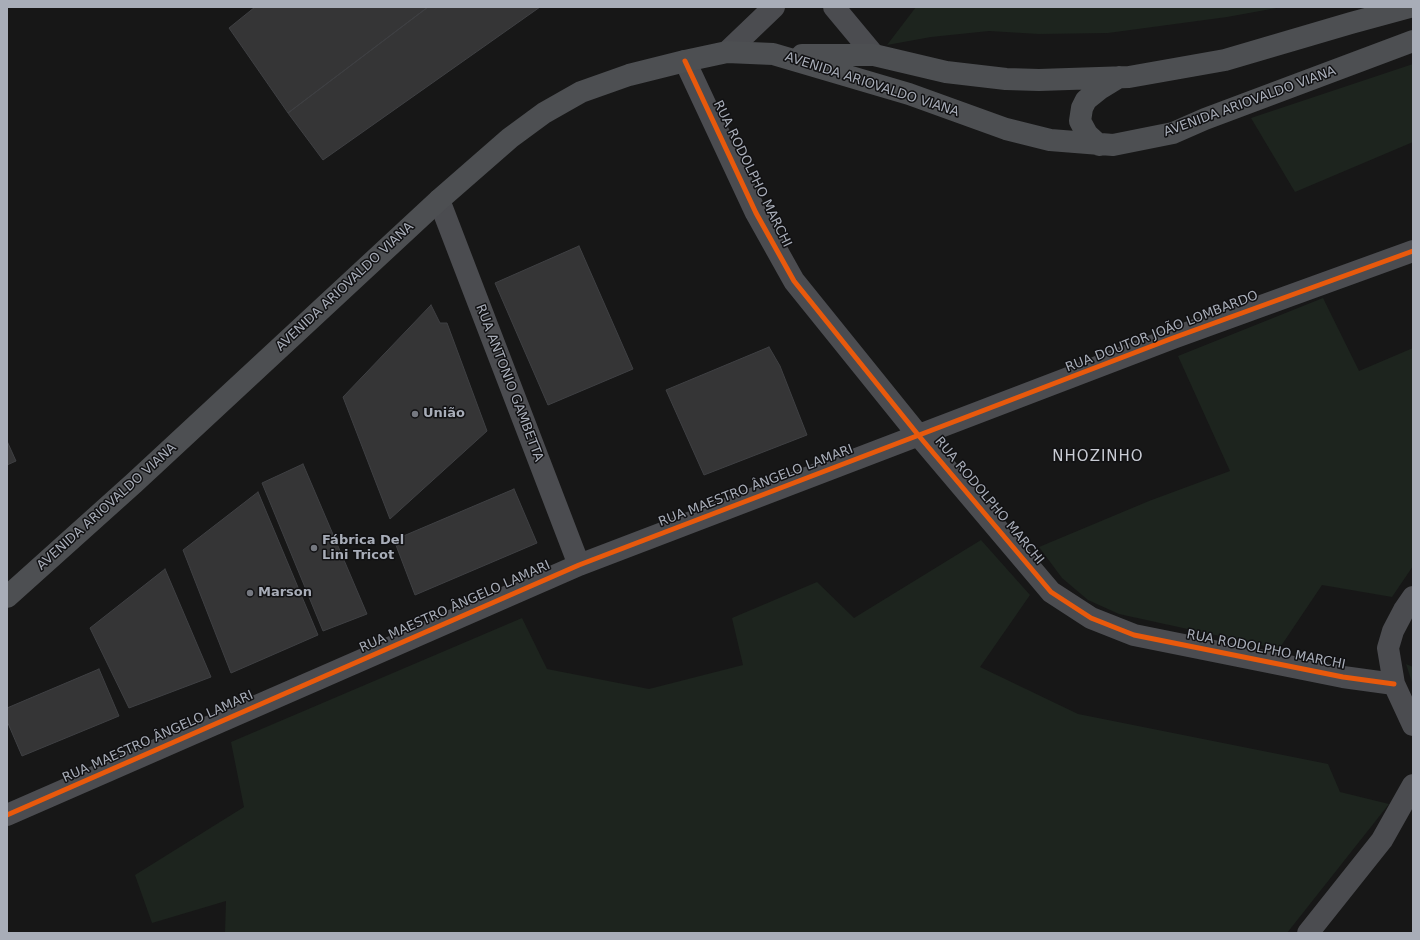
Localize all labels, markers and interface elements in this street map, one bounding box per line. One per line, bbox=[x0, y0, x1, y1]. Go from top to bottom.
street label: AVENIDA ARIOVALDO VIANA bbox=[783, 49, 961, 121]
street label: AVENIDA ARIOVALDO VIANA bbox=[1162, 64, 1338, 140]
street label: RUA RODOLPHO MARCHI bbox=[710, 98, 794, 250]
street label: AVENIDA ARIOVALDO VIANA bbox=[273, 219, 417, 355]
street label: RUA DOUTOR JOÃO LOMBARDO bbox=[1064, 288, 1260, 376]
street label: RUA ANTONIO GAMBETTA bbox=[472, 302, 546, 464]
place label: União bbox=[423, 406, 465, 422]
marker: União bbox=[410, 409, 420, 419]
street label: RUA RODOLPHO MARCHI bbox=[931, 434, 1047, 568]
street label: AVENIDA ARIOVALDO VIANA bbox=[34, 440, 180, 574]
street label: RUA MAESTRO ÂNGELO LAMARI bbox=[657, 442, 855, 530]
district label: NHOZINHO bbox=[1052, 448, 1144, 466]
place label: Fábrica Del Lini Tricot bbox=[322, 533, 404, 564]
marker: Fábrica Del Lini Tricot bbox=[309, 543, 319, 553]
street label: RUA MAESTRO ÂNGELO LAMARI bbox=[357, 558, 553, 656]
place label: Marson bbox=[258, 585, 312, 601]
marker: Marson bbox=[245, 588, 255, 598]
street label: RUA RODOLPHO MARCHI bbox=[1185, 627, 1347, 673]
street label: RUA MAESTRO ÂNGELO LAMARI bbox=[60, 688, 256, 786]

